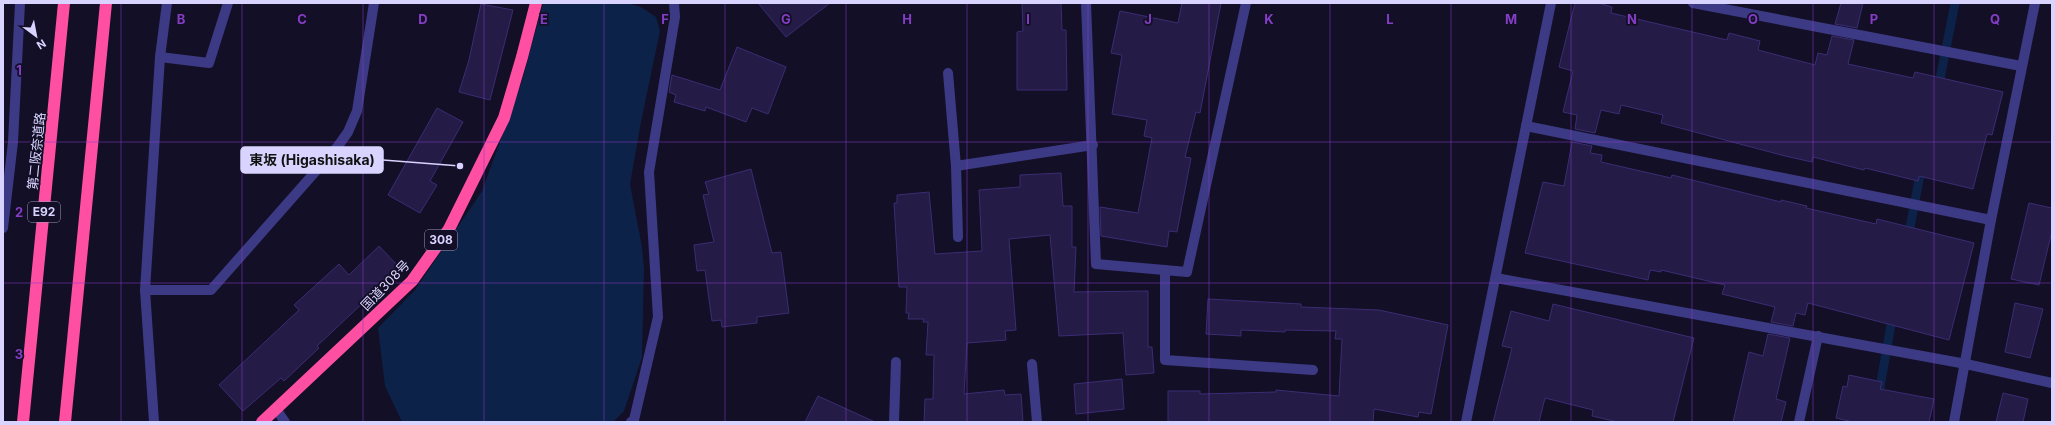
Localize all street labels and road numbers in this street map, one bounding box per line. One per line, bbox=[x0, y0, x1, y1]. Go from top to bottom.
street label: 第二阪奈道路 bbox=[24, 111, 48, 191]
road number: E92 bbox=[28, 202, 60, 222]
road number: 308 bbox=[425, 230, 457, 250]
street label: 国道308号 bbox=[357, 257, 413, 313]

